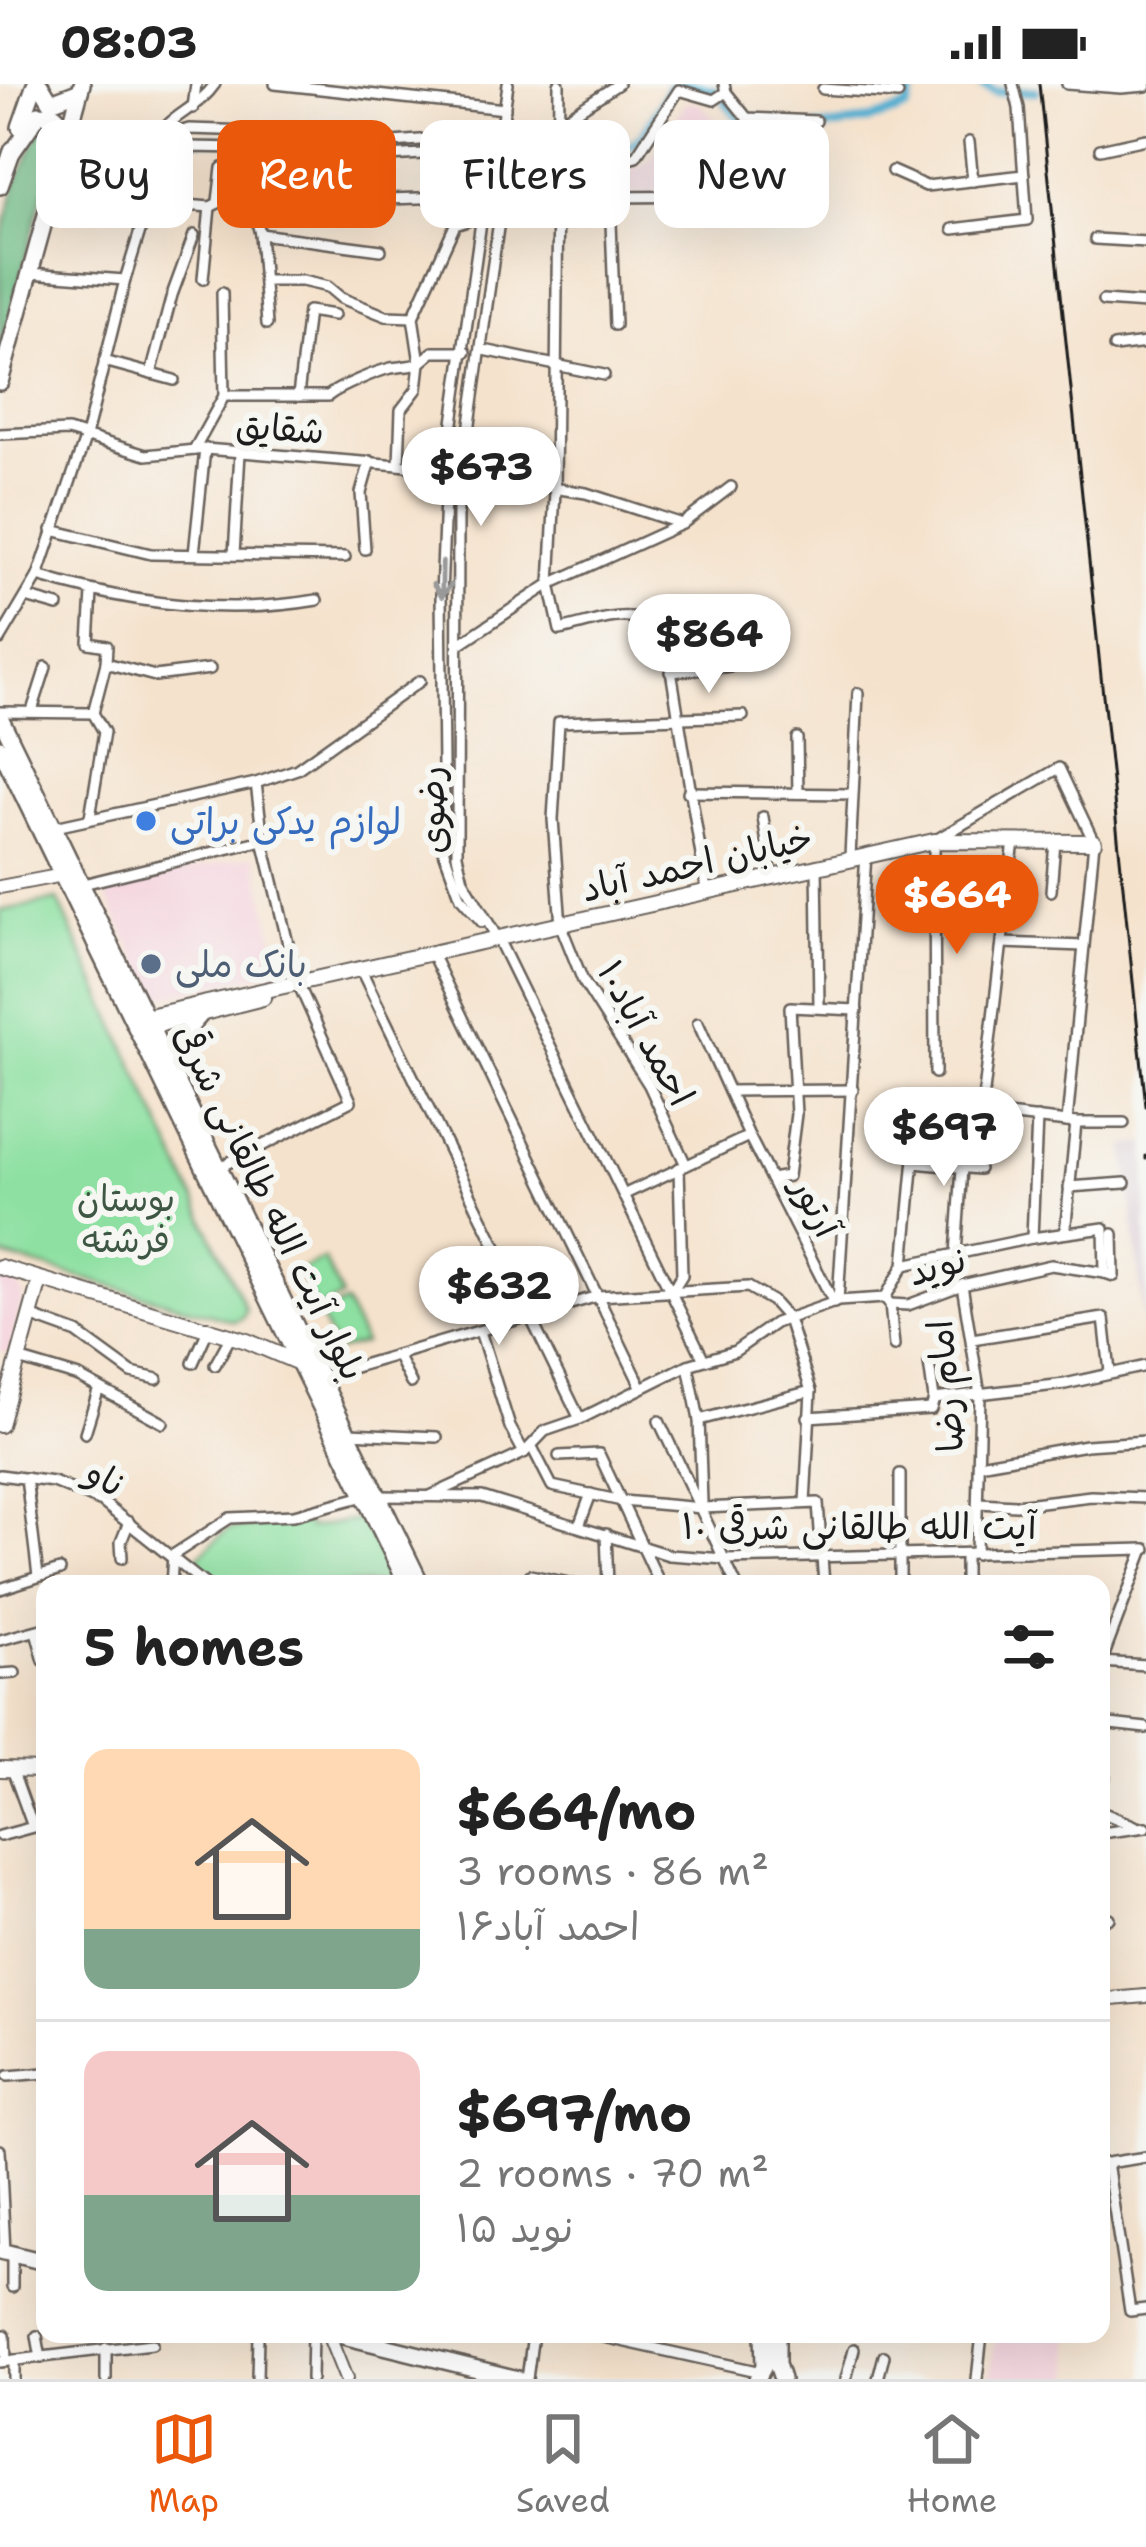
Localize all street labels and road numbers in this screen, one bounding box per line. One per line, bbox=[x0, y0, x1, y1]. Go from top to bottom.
street label: شقایق bbox=[234, 400, 326, 456]
street label: رضوی bbox=[406, 765, 458, 855]
street label: خیابان احمد آباد bbox=[577, 813, 817, 913]
street label: احمد آباد۱۰ bbox=[586, 952, 706, 1114]
street label: بلوار آیت الله طالقانی شرقی bbox=[162, 1015, 378, 1389]
street label: آرتور bbox=[779, 1166, 853, 1248]
street label: نوید bbox=[902, 1234, 972, 1298]
street label: امام رضا bbox=[915, 1318, 978, 1454]
street label: ناو bbox=[75, 1446, 133, 1508]
street label: آیت الله طالقانی شرقی ۱۰ bbox=[681, 1502, 1039, 1551]

